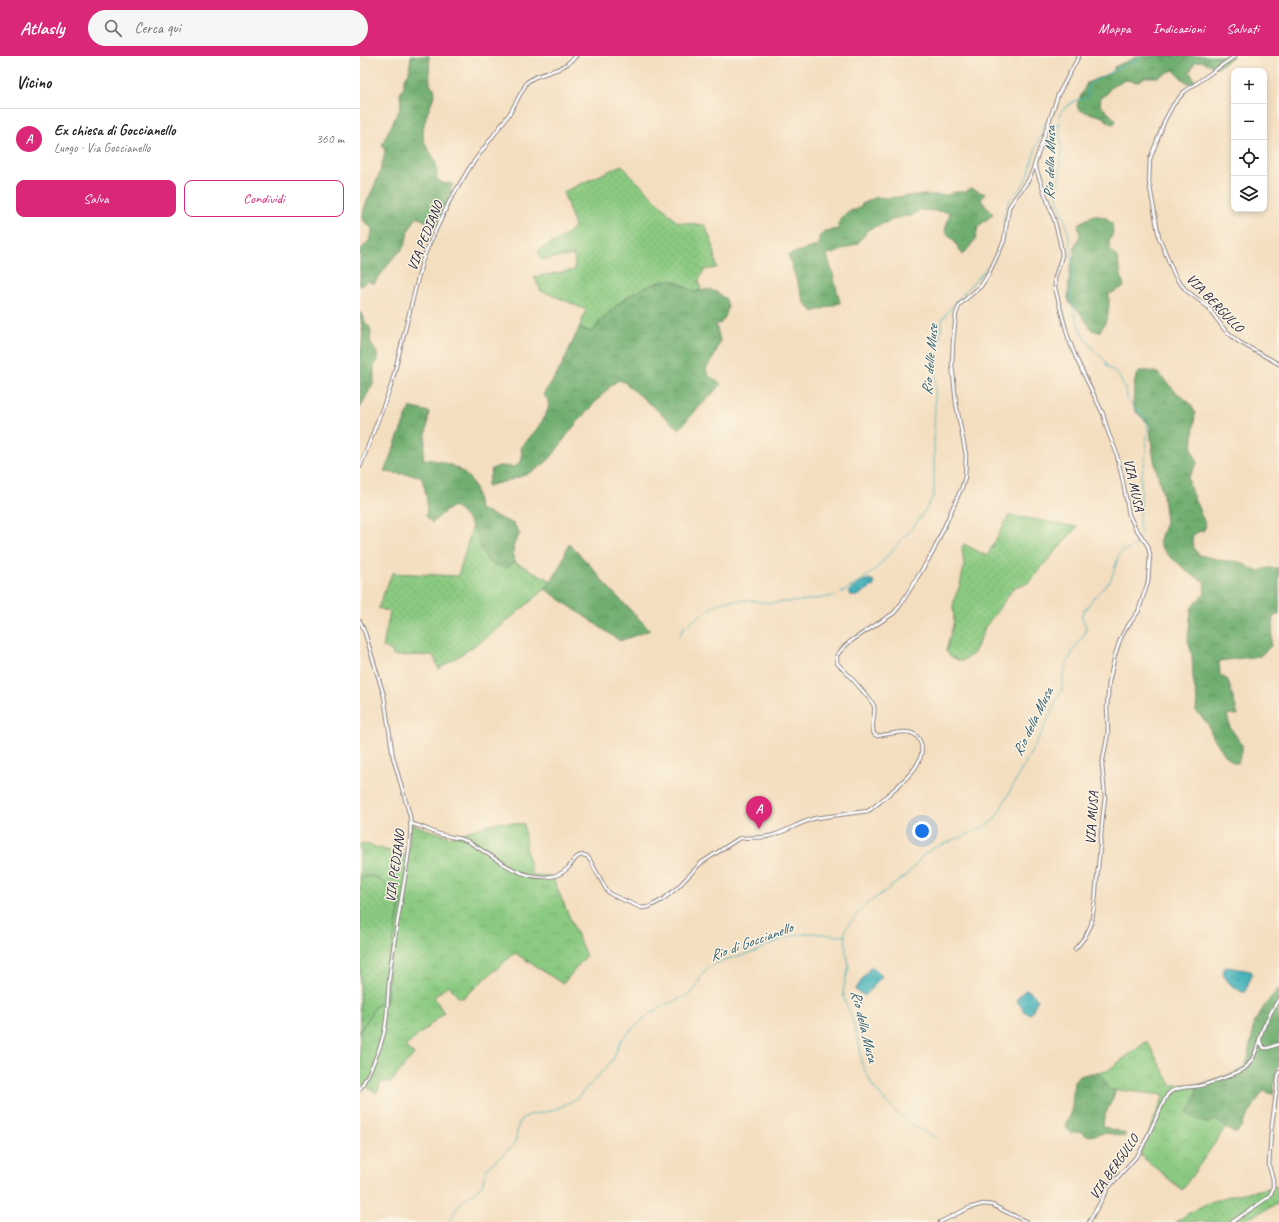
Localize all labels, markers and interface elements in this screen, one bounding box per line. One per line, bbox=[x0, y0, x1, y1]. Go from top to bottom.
search box bbox=[88, 10, 368, 46]
text: Atlasly bbox=[20, 16, 64, 40]
icon: search bbox=[102, 17, 124, 39]
text: Cerca qui bbox=[134, 19, 181, 38]
text: Mappa bbox=[1098, 20, 1131, 37]
text: Indicazioni bbox=[1153, 20, 1204, 37]
text: Salvati bbox=[1226, 20, 1259, 37]
map controls bbox=[1231, 68, 1267, 212]
button: + bbox=[1231, 68, 1267, 104]
text: Vicino bbox=[16, 72, 51, 93]
button: − bbox=[1231, 104, 1267, 140]
text: Ex chiesa di Goccianello bbox=[54, 121, 175, 140]
water label: Rio della Musa bbox=[1040, 124, 1060, 200]
text: A bbox=[26, 131, 32, 147]
text: 360 m bbox=[316, 131, 344, 147]
text: Luogo · Via Goccianello bbox=[54, 140, 150, 156]
button: locate bbox=[1231, 140, 1267, 176]
button: layers bbox=[1231, 176, 1267, 212]
button: Salva bbox=[16, 180, 176, 217]
button: Condividi bbox=[184, 180, 344, 217]
street label: VIA PEDIANO bbox=[403, 197, 447, 273]
street label: VIA BERGULLO bbox=[1183, 270, 1249, 337]
water label: Rio delle Muse bbox=[917, 322, 943, 396]
street label: VIA MUSA bbox=[1120, 457, 1148, 514]
water label: Rio della Musa bbox=[1008, 683, 1058, 759]
street label: VIA MUSA bbox=[1082, 790, 1102, 845]
pin: A bbox=[746, 796, 772, 829]
your location bbox=[912, 821, 932, 841]
street label: VIA PEDIANO bbox=[382, 827, 409, 903]
water label: Rio di Goccianello bbox=[707, 917, 797, 966]
water label: Rio della Musa bbox=[846, 988, 883, 1066]
street label: VIA BERGULLO bbox=[1086, 1130, 1144, 1203]

